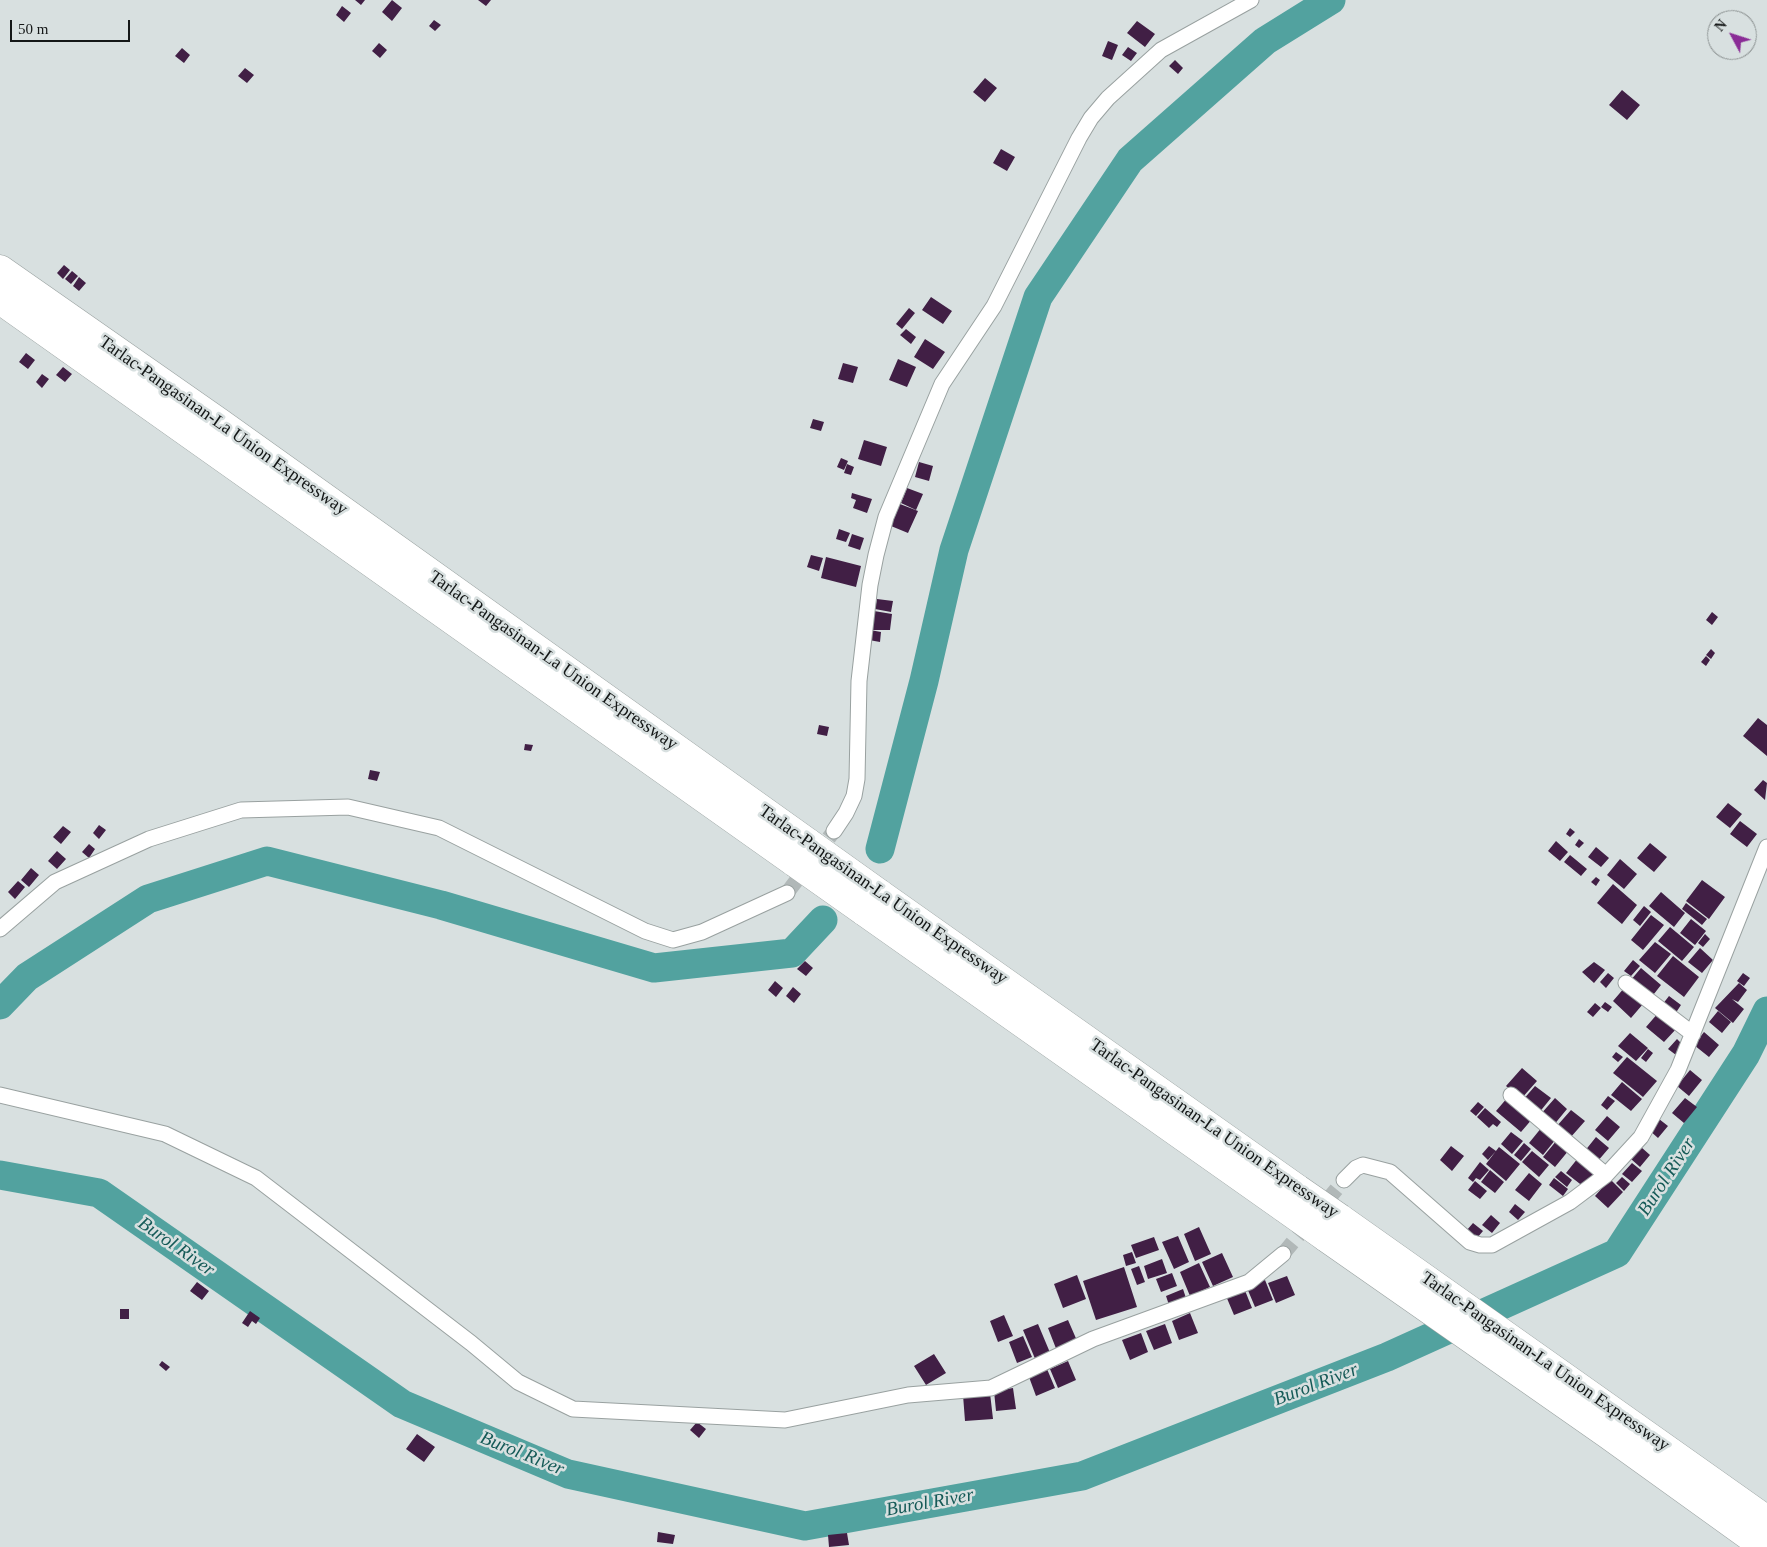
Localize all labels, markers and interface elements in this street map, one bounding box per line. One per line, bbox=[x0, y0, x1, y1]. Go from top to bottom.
scale bar bbox=[12, 10, 132, 42]
north arrow bbox=[1707, 10, 1757, 60]
text: N bbox=[1712, 17, 1730, 34]
text: 50 m bbox=[18, 21, 48, 37]
street label: Tarlac-Pangasinan-La Union Expressway bbox=[94, 332, 352, 520]
street label: Tarlac-Pangasinan-La Union Expressway bbox=[424, 567, 682, 755]
street label: Tarlac-Pangasinan-La Union Expressway bbox=[754, 801, 1012, 989]
street label: Tarlac-Pangasinan-La Union Expressway bbox=[1085, 1035, 1343, 1223]
water label: Burol River bbox=[1633, 1134, 1701, 1220]
water label: Burol River bbox=[133, 1212, 219, 1282]
street label: Tarlac-Pangasinan-La Union Expressway bbox=[1416, 1268, 1674, 1456]
water label: Burol River bbox=[1271, 1359, 1361, 1411]
water label: Burol River bbox=[477, 1427, 567, 1481]
water label: Burol River bbox=[884, 1484, 976, 1522]

